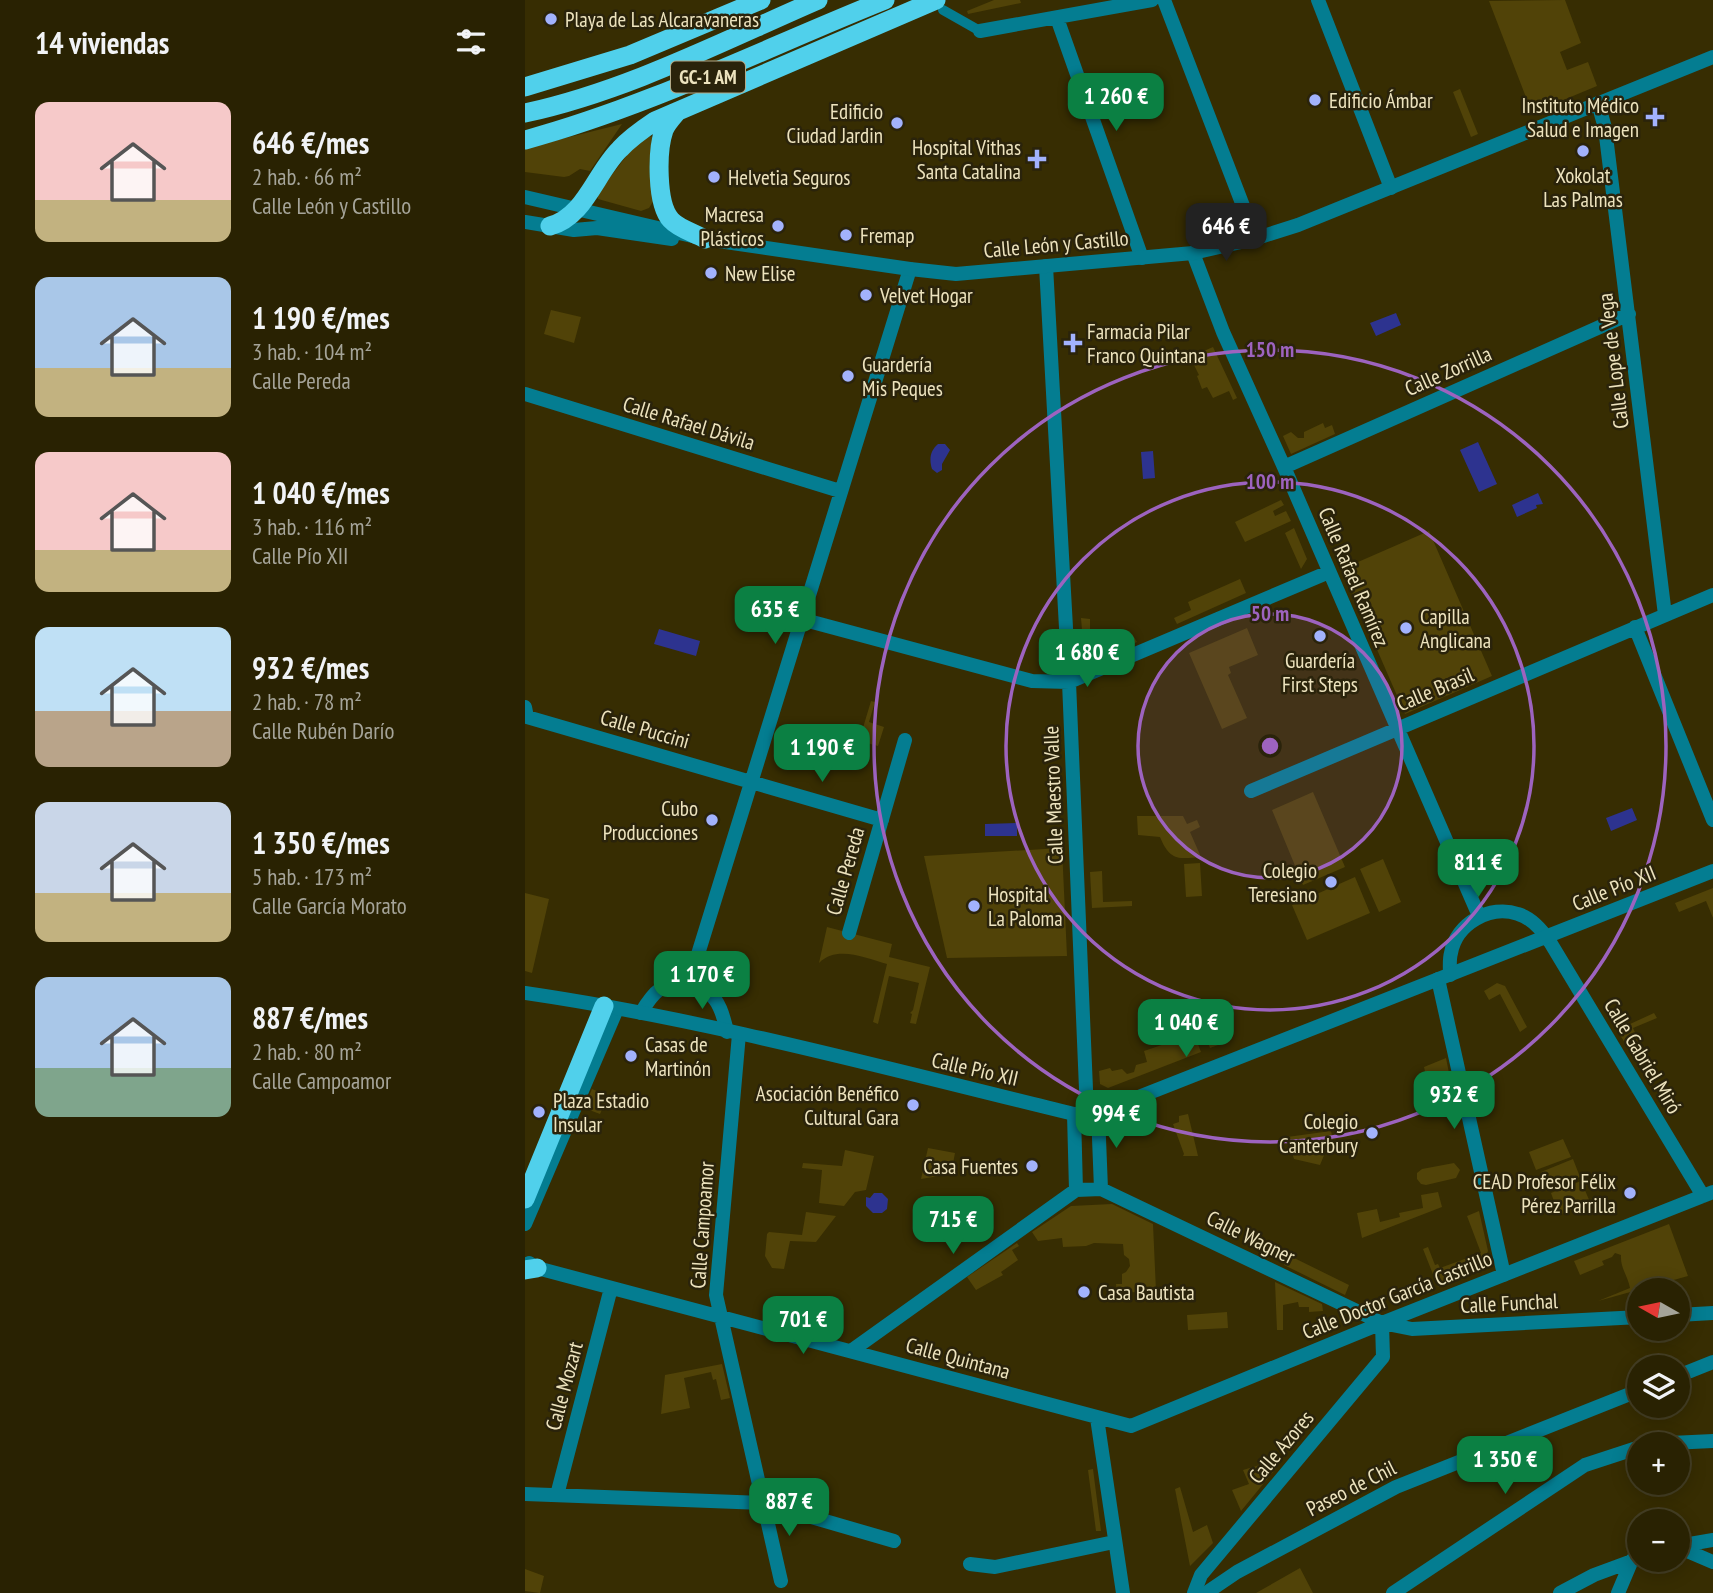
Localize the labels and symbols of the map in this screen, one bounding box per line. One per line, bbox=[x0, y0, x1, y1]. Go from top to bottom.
place label: Playa de Las Alcaravaneras bbox=[565, 6, 759, 33]
marker: Playa de Las Alcaravaneras bbox=[543, 11, 559, 27]
road number: GC-1 AM bbox=[671, 61, 745, 92]
pin: 1 260 € bbox=[1051, 74, 1181, 133]
place label: Edificio Ámbar bbox=[1329, 87, 1433, 114]
marker: Edificio Ámbar bbox=[1307, 92, 1323, 108]
place label: Instituto Médico Salud e Imagen bbox=[1522, 92, 1639, 143]
place label: Edificio Ciudad Jardin bbox=[787, 98, 883, 149]
marker: Instituto Médico Salud e Imagen bbox=[1645, 107, 1665, 127]
marker: Edificio Ciudad Jardin bbox=[889, 115, 905, 131]
place label: Hospital Vithas Santa Catalina bbox=[912, 134, 1021, 185]
marker: Xokolat Las Palmas bbox=[1575, 143, 1591, 159]
marker: Hospital Vithas Santa Catalina bbox=[1027, 149, 1047, 169]
place label: Xokolat Las Palmas bbox=[1543, 162, 1623, 213]
place label: Helvetia Seguros bbox=[728, 164, 850, 191]
marker: Helvetia Seguros bbox=[706, 169, 722, 185]
place label: Macresa Plásticos bbox=[701, 201, 764, 252]
pin: 646 € bbox=[1177, 204, 1275, 263]
marker: Macresa Plásticos bbox=[770, 218, 786, 234]
place label: Fremap bbox=[860, 222, 914, 249]
street label: Calle León y Castillo bbox=[982, 224, 1130, 264]
marker: Fremap bbox=[838, 227, 854, 243]
place label: New Elise bbox=[725, 260, 795, 287]
marker: New Elise bbox=[703, 265, 719, 281]
place label: Velvet Hogar bbox=[879, 282, 973, 309]
marker: Velvet Hogar bbox=[858, 287, 874, 303]
street label: Calle Lope de Vega bbox=[1591, 292, 1635, 430]
place label: Farmacia Pilar Franco Quintana bbox=[1087, 318, 1206, 369]
marker: Farmacia Pilar Franco Quintana bbox=[1065, 335, 1081, 351]
text: 150 m bbox=[1246, 336, 1294, 363]
street label: Calle Zorrilla bbox=[1400, 340, 1496, 402]
place label: Guardería Mis Peques bbox=[862, 351, 943, 402]
marker: Guardería Mis Peques bbox=[840, 368, 856, 384]
street label: Calle Rafael Dávila bbox=[620, 390, 758, 456]
text: 100 m bbox=[1246, 468, 1294, 495]
street label: Calle Rafael Ramírez bbox=[1312, 503, 1396, 651]
pin: 635 € bbox=[726, 586, 824, 646]
text: 50 m bbox=[1251, 600, 1289, 627]
place label: Capilla Anglicana bbox=[1420, 603, 1491, 654]
marker: Capilla Anglicana bbox=[1398, 620, 1414, 636]
marker: Guardería First Steps bbox=[1312, 628, 1328, 644]
pin: 1 680 € bbox=[1022, 630, 1152, 689]
place label: Guardería First Steps bbox=[1282, 647, 1358, 698]
street label: Calle Brasil bbox=[1392, 661, 1478, 717]
street label: Calle Puccini bbox=[597, 703, 693, 755]
pin: 1 190 € bbox=[757, 724, 887, 784]
street label: Calle Maestro Valle bbox=[1037, 725, 1069, 865]
centre of rings bbox=[1258, 734, 1282, 758]
place label: Cubo Producciones bbox=[603, 795, 698, 846]
marker: Cubo Producciones bbox=[704, 812, 720, 828]
street label: Calle Pereda bbox=[820, 824, 870, 918]
pin: 811 € bbox=[1429, 839, 1527, 899]
place label: Colegio Teresiano bbox=[1248, 857, 1317, 908]
street label: Calle Pío XII bbox=[1568, 859, 1660, 917]
marker: Colegio Teresiano bbox=[1323, 874, 1339, 890]
place label: Hospital La Paloma bbox=[988, 881, 1063, 932]
marker: Hospital La Paloma bbox=[966, 898, 982, 914]
pin: 1 170 € bbox=[637, 951, 767, 1011]
street label: Calle Gabriel Miró bbox=[1598, 994, 1688, 1118]
pin: 1 040 € bbox=[1121, 1000, 1251, 1059]
place label: Casas de Martinón bbox=[645, 1031, 711, 1082]
street label: Calle Pío XII bbox=[929, 1046, 1021, 1092]
marker: Casas de Martinón bbox=[623, 1048, 639, 1064]
pin: 932 € bbox=[1405, 1072, 1503, 1131]
place label: Asociación Benéfico Cultural Gara bbox=[756, 1080, 899, 1131]
place label: Plaza Estadio Insular bbox=[553, 1087, 649, 1138]
pin: 994 € bbox=[1067, 1090, 1165, 1150]
marker: Asociación Benéfico Cultural Gara bbox=[905, 1097, 921, 1113]
marker: Plaza Estadio Insular bbox=[531, 1104, 547, 1120]
place label: Colegio Canterbury bbox=[1279, 1108, 1358, 1159]
marker: Colegio Canterbury bbox=[1364, 1125, 1380, 1141]
place label: Casa Fuentes bbox=[923, 1153, 1018, 1180]
marker: Casa Fuentes bbox=[1024, 1158, 1040, 1174]
street label: Calle Campoamor bbox=[684, 1160, 720, 1289]
place label: CEAD Profesor Félix Pérez Parrilla bbox=[1473, 1168, 1616, 1219]
marker: CEAD Profesor Félix Pérez Parrilla bbox=[1622, 1185, 1638, 1201]
pin: 715 € bbox=[904, 1196, 1002, 1256]
street label: Calle Wagner bbox=[1202, 1204, 1300, 1270]
street label: Calle Doctor García Castrillo bbox=[1298, 1245, 1496, 1345]
north arrow bbox=[1627, 1278, 1691, 1340]
place label: Casa Bautista bbox=[1098, 1279, 1195, 1306]
marker: Casa Bautista bbox=[1076, 1284, 1092, 1300]
street label: Calle Funchal bbox=[1460, 1287, 1559, 1319]
pin: 701 € bbox=[754, 1296, 852, 1356]
street label: Calle Quintana bbox=[903, 1331, 1013, 1385]
street label: Calle Mozart bbox=[539, 1338, 589, 1433]
street label: Calle Azores bbox=[1243, 1405, 1319, 1489]
pin: 1 350 € bbox=[1440, 1436, 1570, 1496]
street label: Paseo de Chil bbox=[1302, 1454, 1400, 1522]
pin: 887 € bbox=[740, 1478, 838, 1538]

